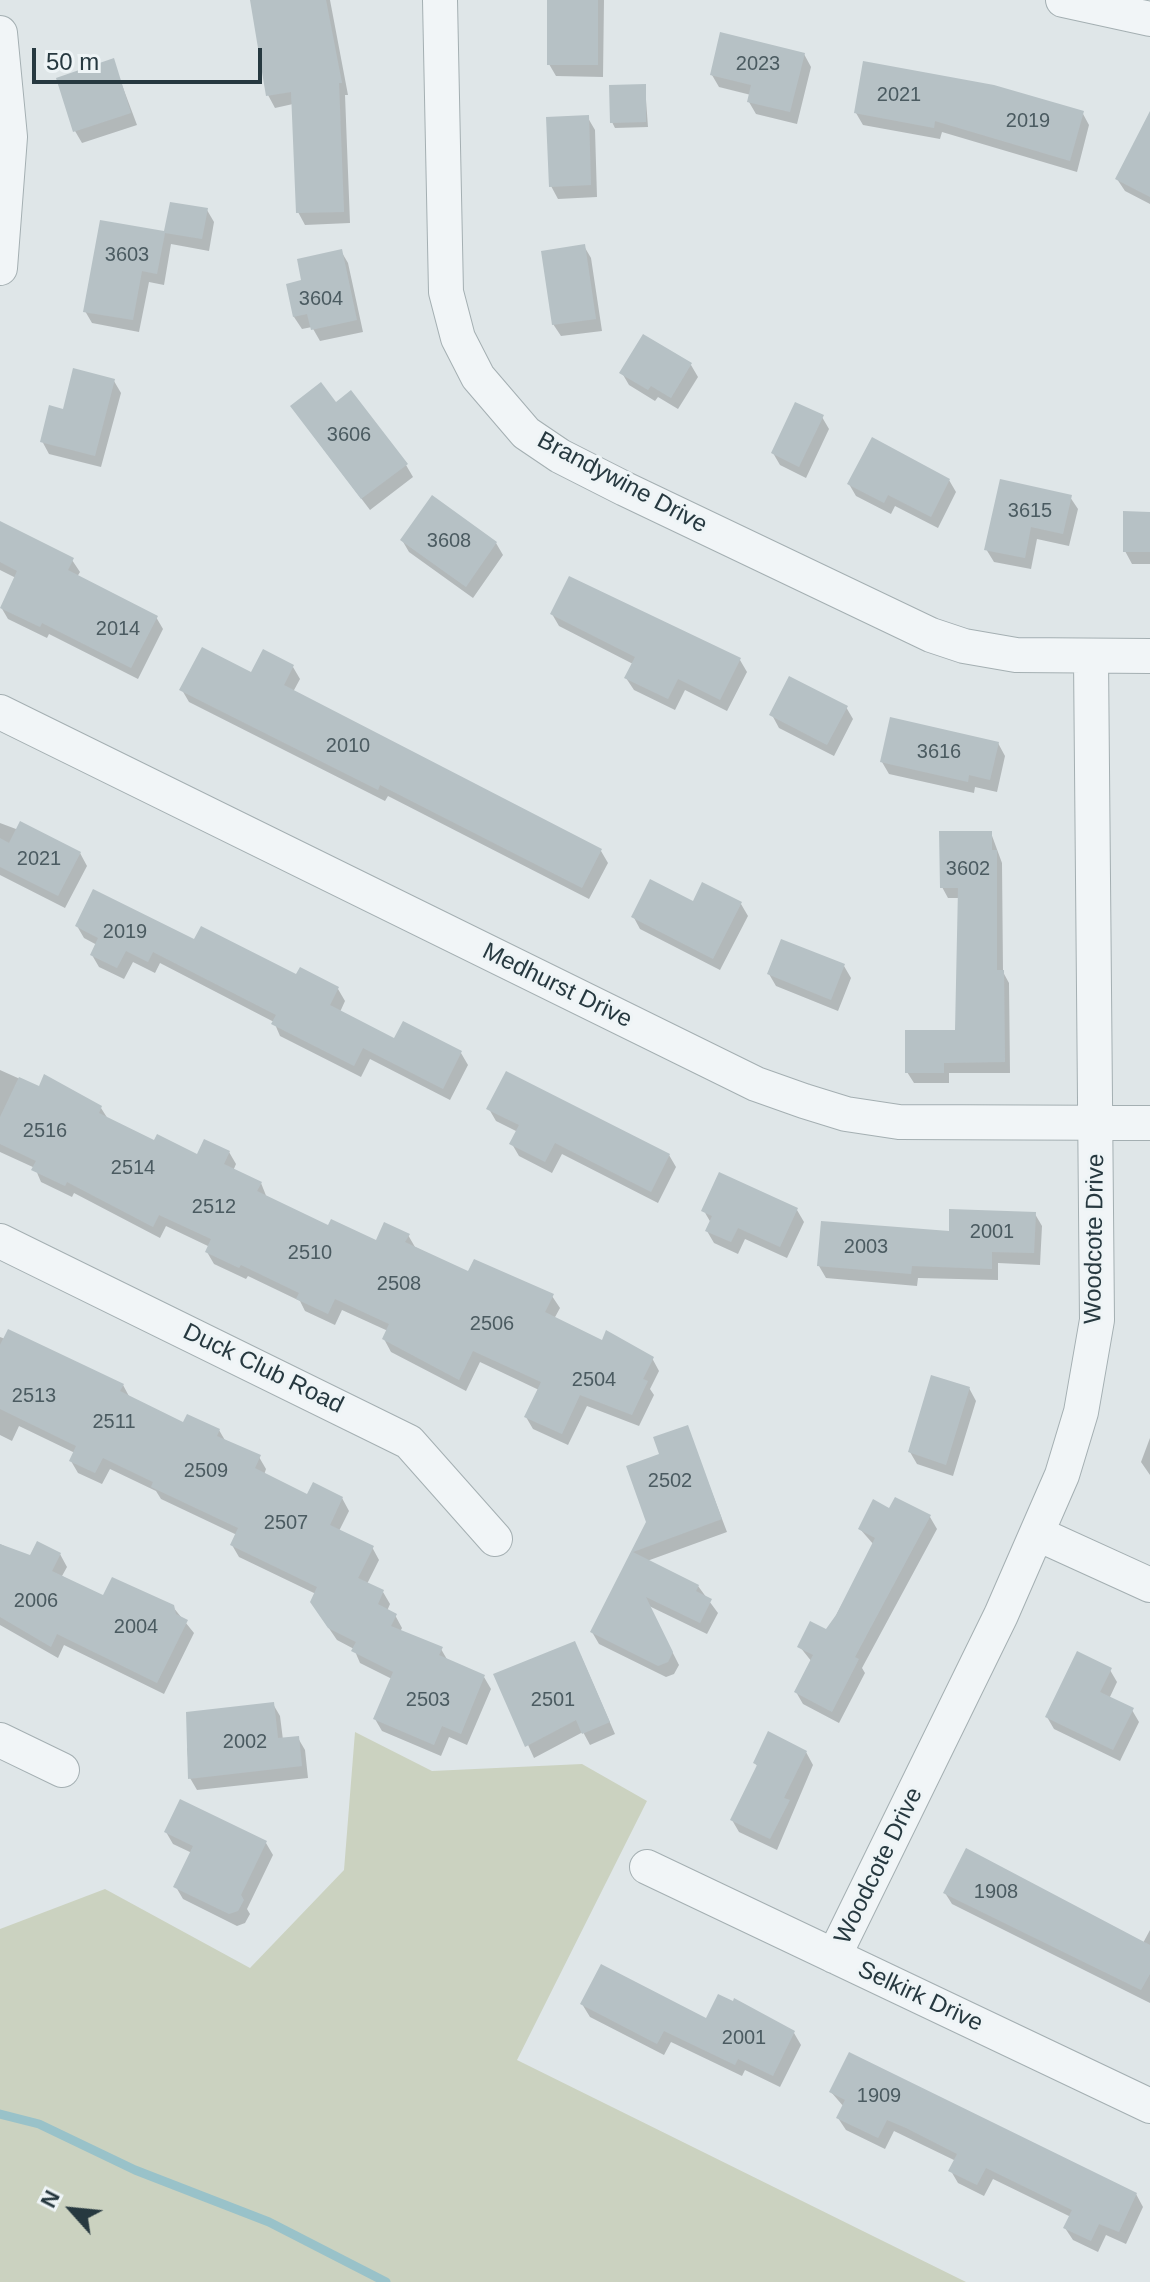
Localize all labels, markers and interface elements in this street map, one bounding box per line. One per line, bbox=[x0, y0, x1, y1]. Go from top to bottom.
scale bar bbox=[36, 32, 266, 82]
text: 50 m bbox=[46, 48, 99, 75]
house number: 2023 bbox=[736, 52, 780, 76]
house number: 2021 bbox=[877, 83, 921, 107]
house number: 2019 bbox=[1006, 109, 1050, 133]
house number: 3603 bbox=[105, 243, 149, 267]
house number: 3604 bbox=[299, 287, 343, 311]
house number: 3606 bbox=[327, 423, 371, 447]
street label: Brandywine Drive bbox=[532, 426, 712, 540]
house number: 3615 bbox=[1008, 499, 1052, 523]
house number: 3608 bbox=[427, 529, 471, 553]
house number: 2014 bbox=[96, 617, 140, 641]
house number: 2010 bbox=[326, 734, 370, 758]
house number: 3616 bbox=[917, 740, 961, 764]
house number: 2021 bbox=[17, 847, 61, 871]
house number: 3602 bbox=[946, 857, 990, 881]
house number: 2019 bbox=[103, 920, 147, 944]
street label: Medhurst Drive bbox=[478, 937, 636, 1035]
house number: 2516 bbox=[23, 1119, 67, 1143]
street label: Woodcote Drive bbox=[1079, 1154, 1111, 1324]
house number: 2514 bbox=[111, 1156, 155, 1180]
house number: 2512 bbox=[192, 1195, 236, 1219]
house number: 2001 bbox=[970, 1220, 1014, 1244]
house number: 2003 bbox=[844, 1235, 888, 1259]
house number: 2510 bbox=[288, 1241, 332, 1265]
house number: 2508 bbox=[377, 1272, 421, 1296]
house number: 2506 bbox=[470, 1312, 514, 1336]
street label: Duck Club Road bbox=[178, 1318, 348, 1420]
house number: 2504 bbox=[572, 1368, 616, 1392]
house number: 2513 bbox=[12, 1384, 56, 1408]
house number: 2511 bbox=[92, 1410, 136, 1434]
house number: 2509 bbox=[184, 1459, 228, 1483]
house number: 2502 bbox=[648, 1469, 692, 1493]
house number: 2507 bbox=[264, 1511, 308, 1535]
house number: 2006 bbox=[14, 1589, 58, 1613]
house number: 2004 bbox=[114, 1615, 158, 1639]
house number: 2503 bbox=[406, 1688, 450, 1712]
house number: 2501 bbox=[531, 1688, 575, 1712]
house number: 2002 bbox=[223, 1730, 267, 1754]
street label: Woodcote Drive bbox=[829, 1783, 929, 1949]
house number: 1908 bbox=[974, 1880, 1018, 1904]
street label: Selkirk Drive bbox=[853, 1955, 987, 2039]
house number: 2001 bbox=[722, 2026, 766, 2050]
house number: 1909 bbox=[857, 2084, 901, 2108]
north arrow bbox=[32, 2170, 112, 2250]
text: N bbox=[35, 2186, 65, 2212]

